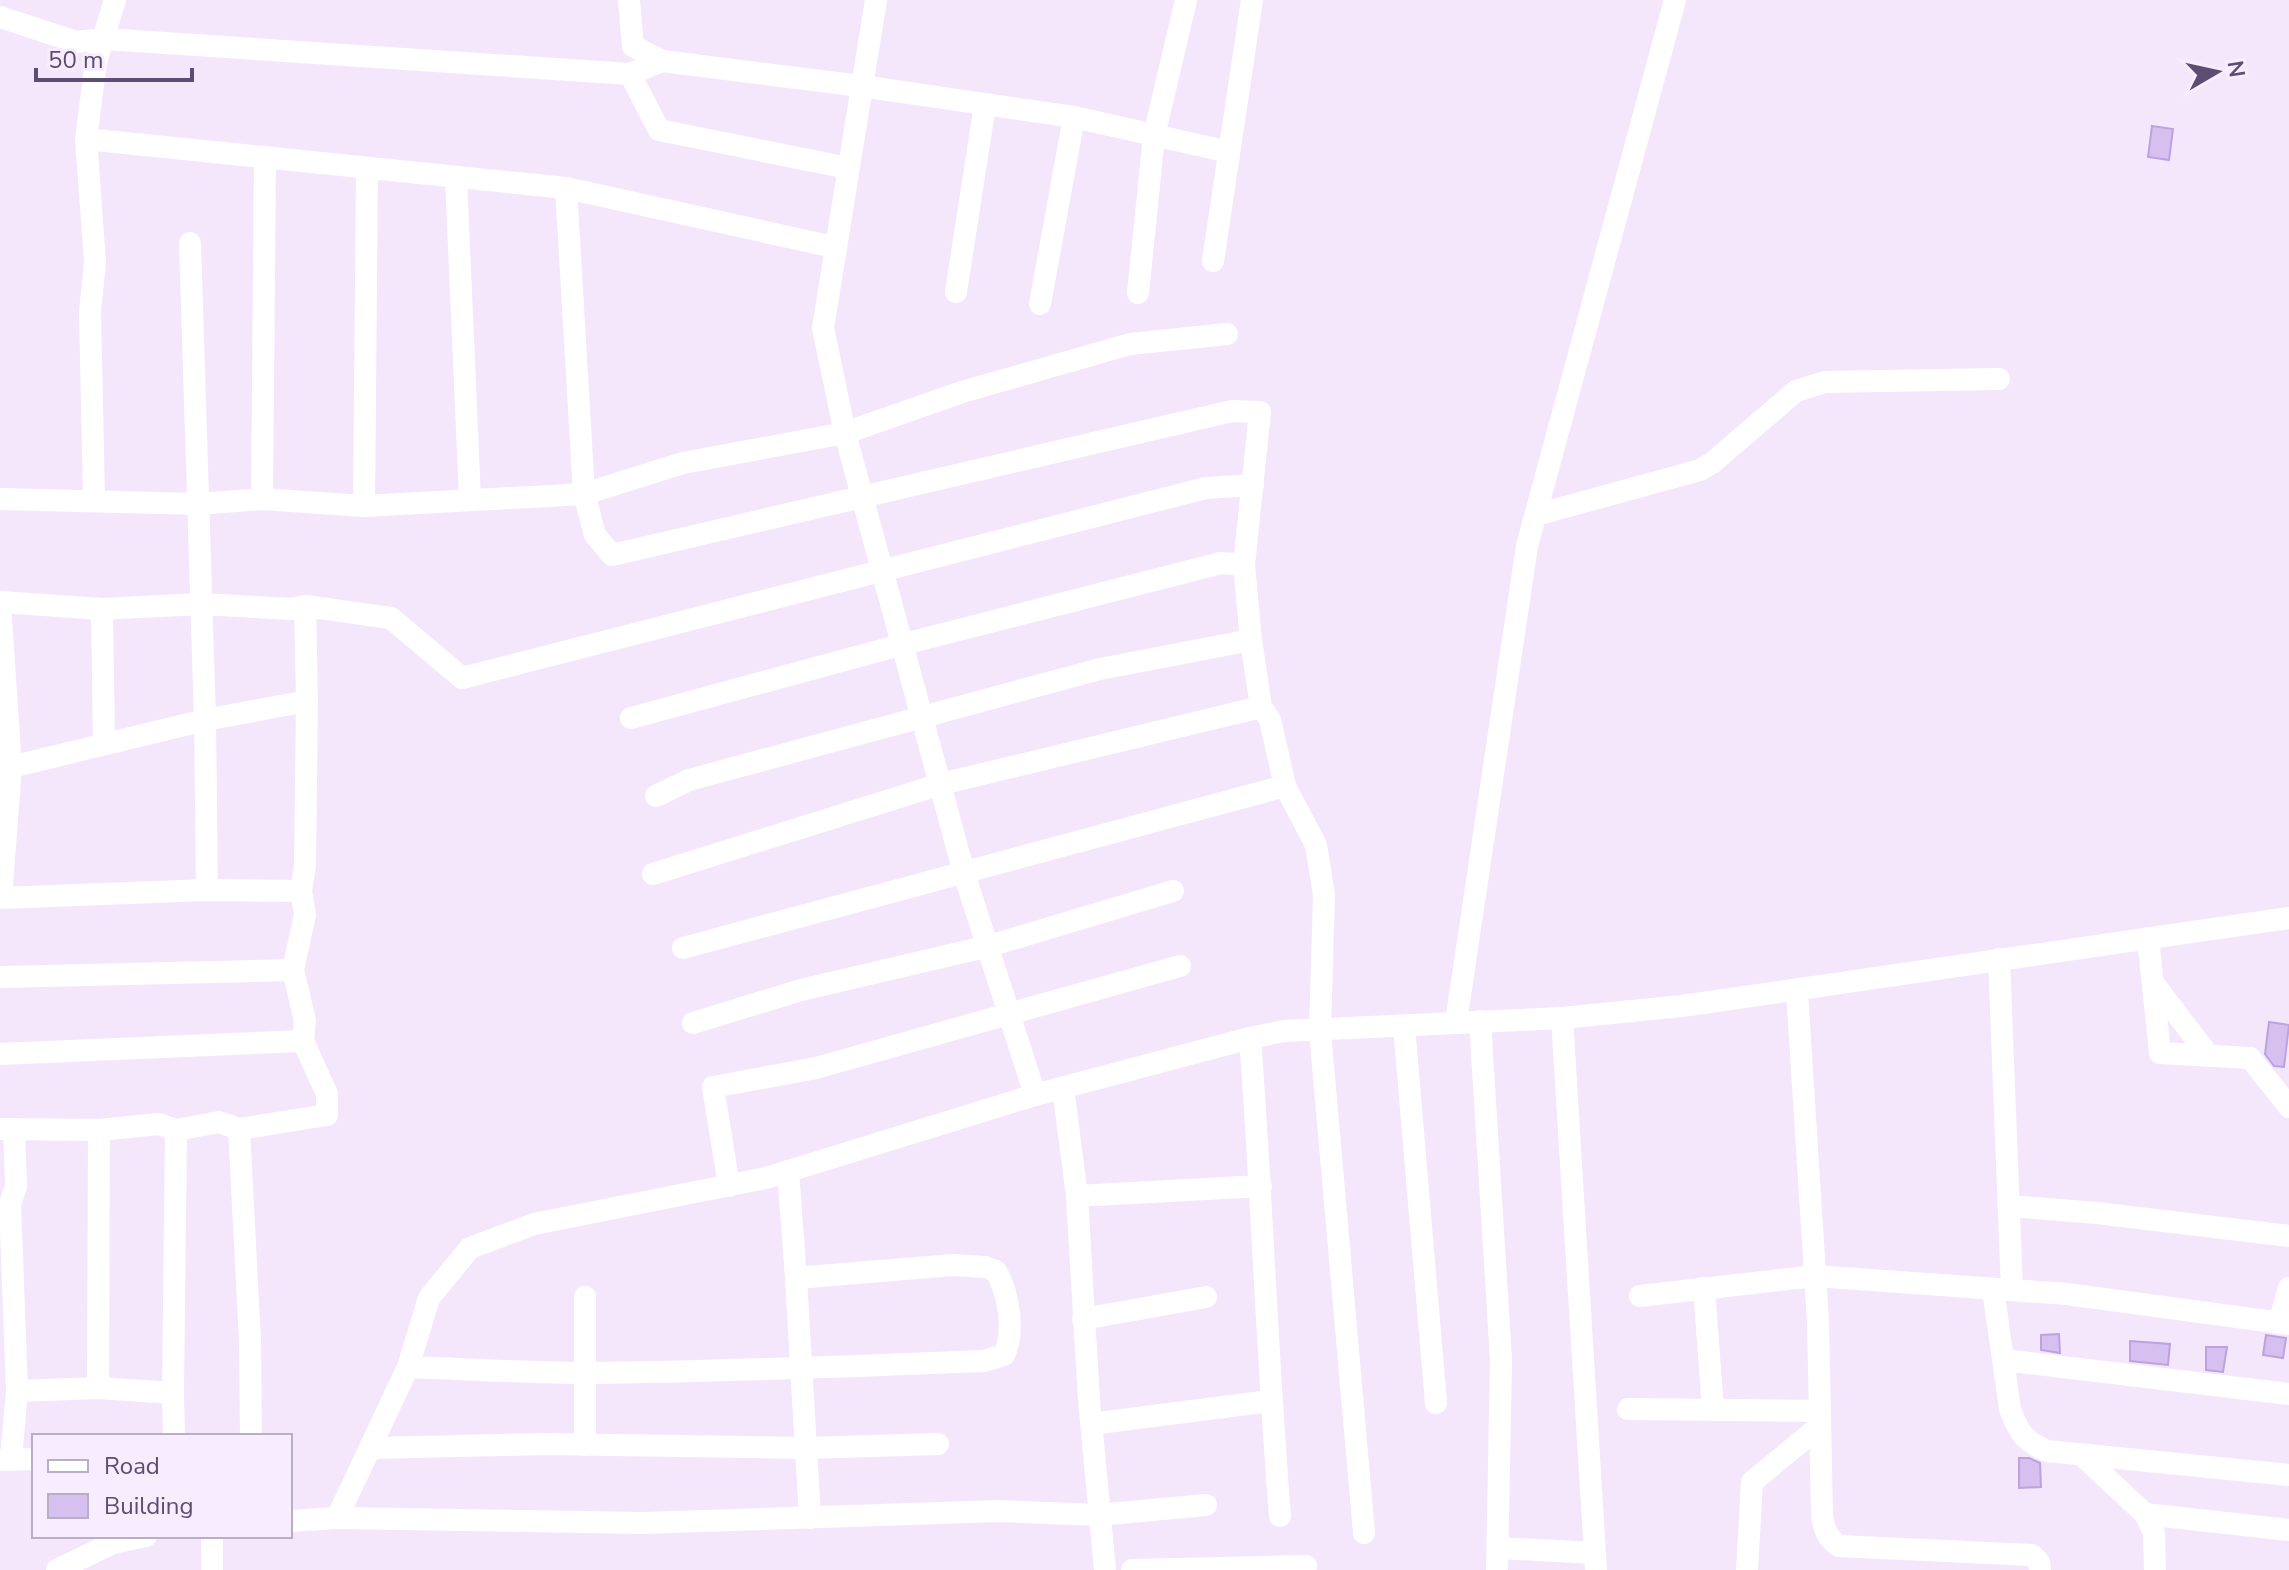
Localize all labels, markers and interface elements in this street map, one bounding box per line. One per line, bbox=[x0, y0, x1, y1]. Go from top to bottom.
scale bar bbox=[36, 32, 192, 82]
north arrow bbox=[2177, 32, 2257, 112]
text: 50 m bbox=[48, 44, 104, 76]
text: N bbox=[2220, 59, 2252, 80]
legend bbox=[32, 1434, 292, 1538]
text: Road bbox=[104, 1450, 160, 1482]
text: Building bbox=[104, 1490, 194, 1522]

